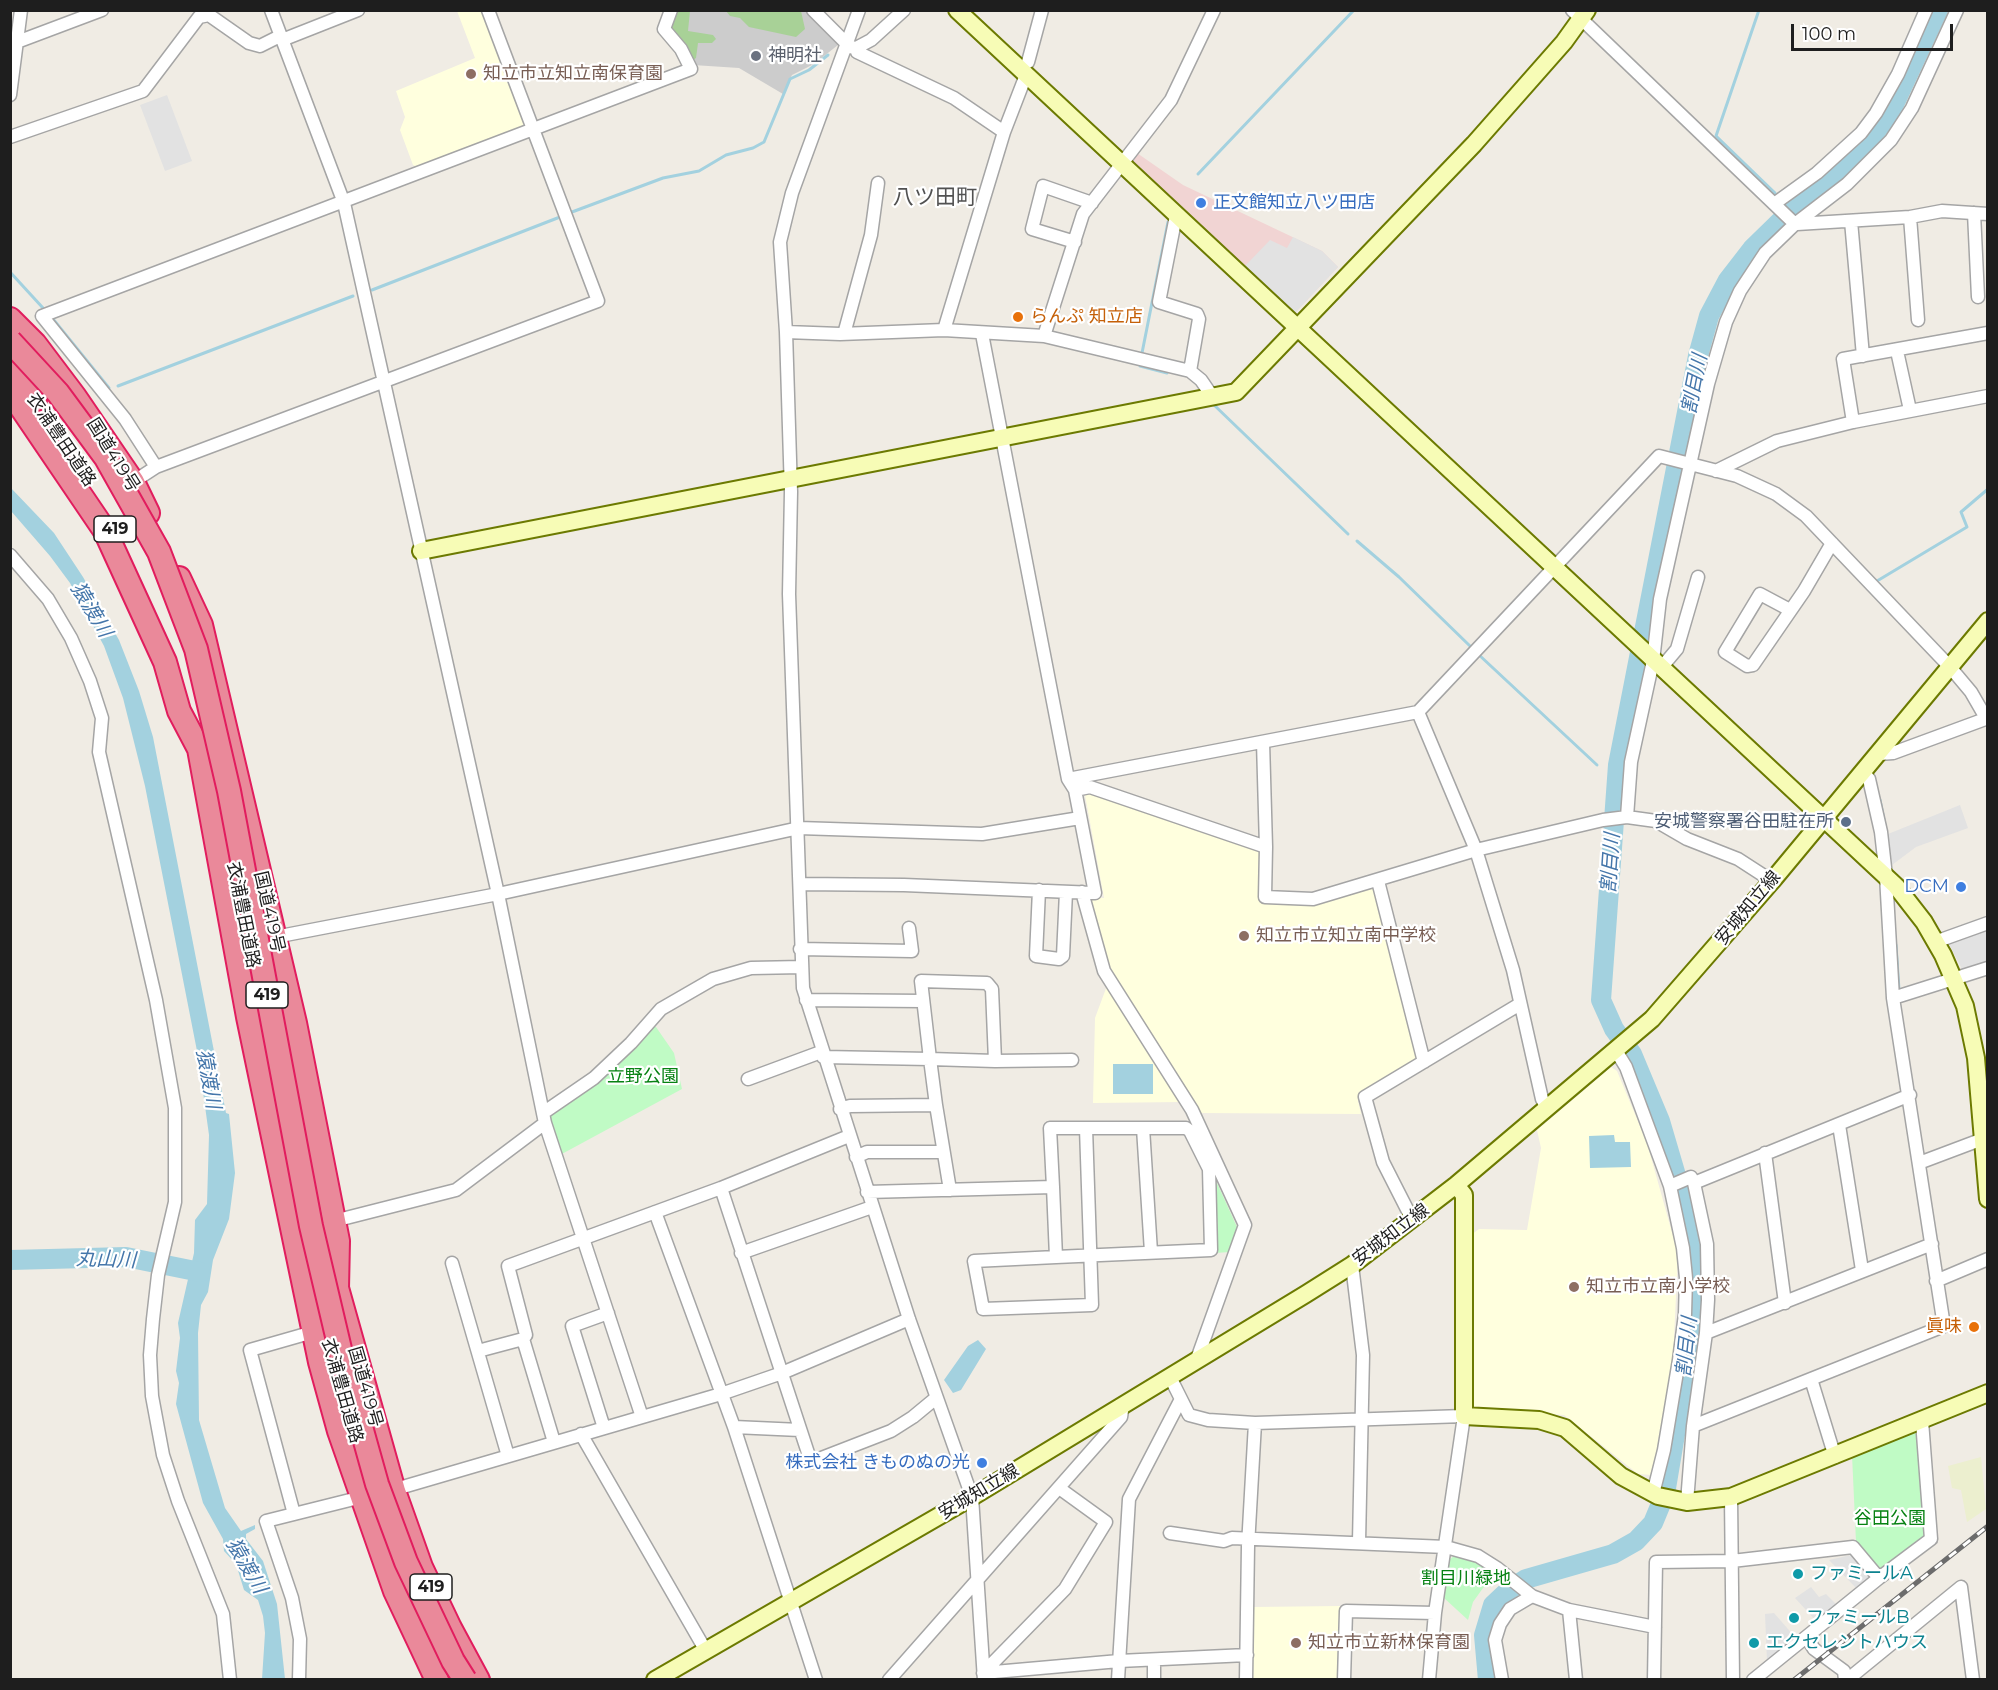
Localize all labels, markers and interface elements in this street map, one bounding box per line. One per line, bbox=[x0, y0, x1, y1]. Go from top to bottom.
scale bar bbox=[1794, 12, 1956, 50]
text: 100 m bbox=[1802, 23, 1856, 45]
place label: 神明社 bbox=[768, 45, 822, 67]
marker: 神明社 bbox=[749, 49, 763, 63]
place label: 知立市立知立南保育園 bbox=[483, 63, 663, 85]
marker: 知立市立知立南保育園 bbox=[464, 67, 478, 81]
district label: 八ツ田町 bbox=[893, 185, 977, 211]
place label: 正文館知立八ツ田店 bbox=[1213, 192, 1375, 214]
marker: 正文館知立八ツ田店 bbox=[1194, 196, 1208, 210]
place label: らんぷ 知立店 bbox=[1030, 306, 1143, 328]
marker: らんぷ 知立店 bbox=[1011, 310, 1025, 324]
water label: 割目川 bbox=[1677, 352, 1713, 416]
street label: 衣浦豊田道路 bbox=[22, 389, 100, 491]
street label: 国道419号 bbox=[82, 414, 144, 496]
road number: 419 bbox=[94, 516, 136, 542]
water label: 猿渡川 bbox=[65, 578, 117, 642]
place label: 安城警察署谷田駐在所 bbox=[1654, 811, 1834, 833]
marker: 安城警察署谷田駐在所 bbox=[1839, 815, 1853, 829]
water label: 割目川 bbox=[1597, 832, 1625, 894]
street label: 衣浦豊田道路 bbox=[222, 860, 264, 970]
street label: 安城知立線 bbox=[1711, 867, 1785, 949]
street label: 国道419号 bbox=[249, 869, 289, 955]
place label: DCM bbox=[1904, 876, 1949, 898]
marker: DCM bbox=[1954, 880, 1968, 894]
place label: 知立市立知立南中学校 bbox=[1256, 925, 1436, 947]
marker: 知立市立知立南中学校 bbox=[1237, 929, 1251, 943]
road number: 419 bbox=[246, 982, 288, 1008]
water label: 猿渡川 bbox=[191, 1047, 225, 1111]
park label: 立野公園 bbox=[607, 1066, 679, 1088]
street label: 安城知立線 bbox=[1349, 1199, 1433, 1271]
water label: 丸山川 bbox=[76, 1247, 136, 1273]
place label: 知立市立南小学校 bbox=[1586, 1276, 1730, 1298]
marker: 知立市立南小学校 bbox=[1567, 1280, 1581, 1294]
water label: 割目川 bbox=[1672, 1316, 1702, 1378]
place label: 眞味 bbox=[1926, 1316, 1962, 1338]
marker: 眞味 bbox=[1967, 1320, 1981, 1334]
street label: 衣浦豊田道路 bbox=[317, 1336, 367, 1446]
street label: 国道419号 bbox=[343, 1344, 387, 1430]
place label: 株式会社 きものぬの光 bbox=[785, 1452, 970, 1474]
marker: 株式会社 きものぬの光 bbox=[975, 1456, 989, 1470]
street label: 安城知立線 bbox=[935, 1460, 1023, 1524]
park label: 谷田公園 bbox=[1854, 1508, 1926, 1530]
water label: 猿渡川 bbox=[221, 1534, 271, 1598]
place label: ファミールA bbox=[1810, 1563, 1913, 1585]
marker: ファミールA bbox=[1791, 1567, 1805, 1581]
park label: 割目川緑地 bbox=[1421, 1568, 1511, 1590]
road number: 419 bbox=[410, 1574, 452, 1600]
place label: ファミールB bbox=[1806, 1607, 1910, 1629]
marker: ファミールB bbox=[1787, 1611, 1801, 1625]
place label: 知立市立新林保育園 bbox=[1308, 1632, 1470, 1654]
place label: エクセレントハウス bbox=[1766, 1632, 1928, 1654]
marker: 知立市立新林保育園 bbox=[1289, 1636, 1303, 1650]
marker: エクセレントハウス bbox=[1747, 1636, 1761, 1650]

